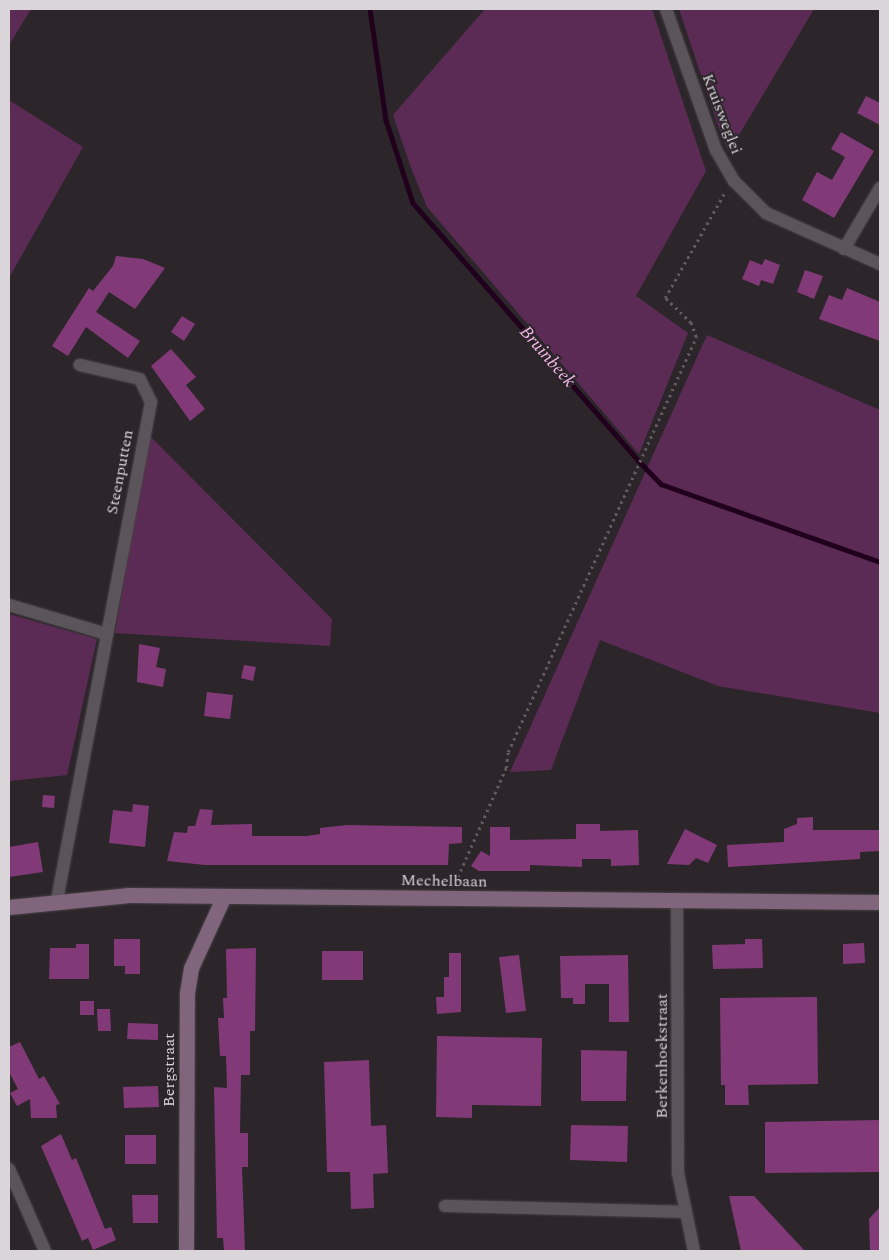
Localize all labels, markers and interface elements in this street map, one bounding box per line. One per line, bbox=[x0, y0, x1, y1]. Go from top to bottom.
street label: Kruisweglei bbox=[698, 71, 746, 157]
water label: Bruinbeek bbox=[514, 322, 580, 392]
street label: Steenputten bbox=[102, 428, 138, 516]
street label: Mechelbaan bbox=[401, 871, 487, 891]
street label: Berkenhoekstraat bbox=[652, 993, 672, 1119]
street label: Bergstraat bbox=[159, 1033, 179, 1107]

